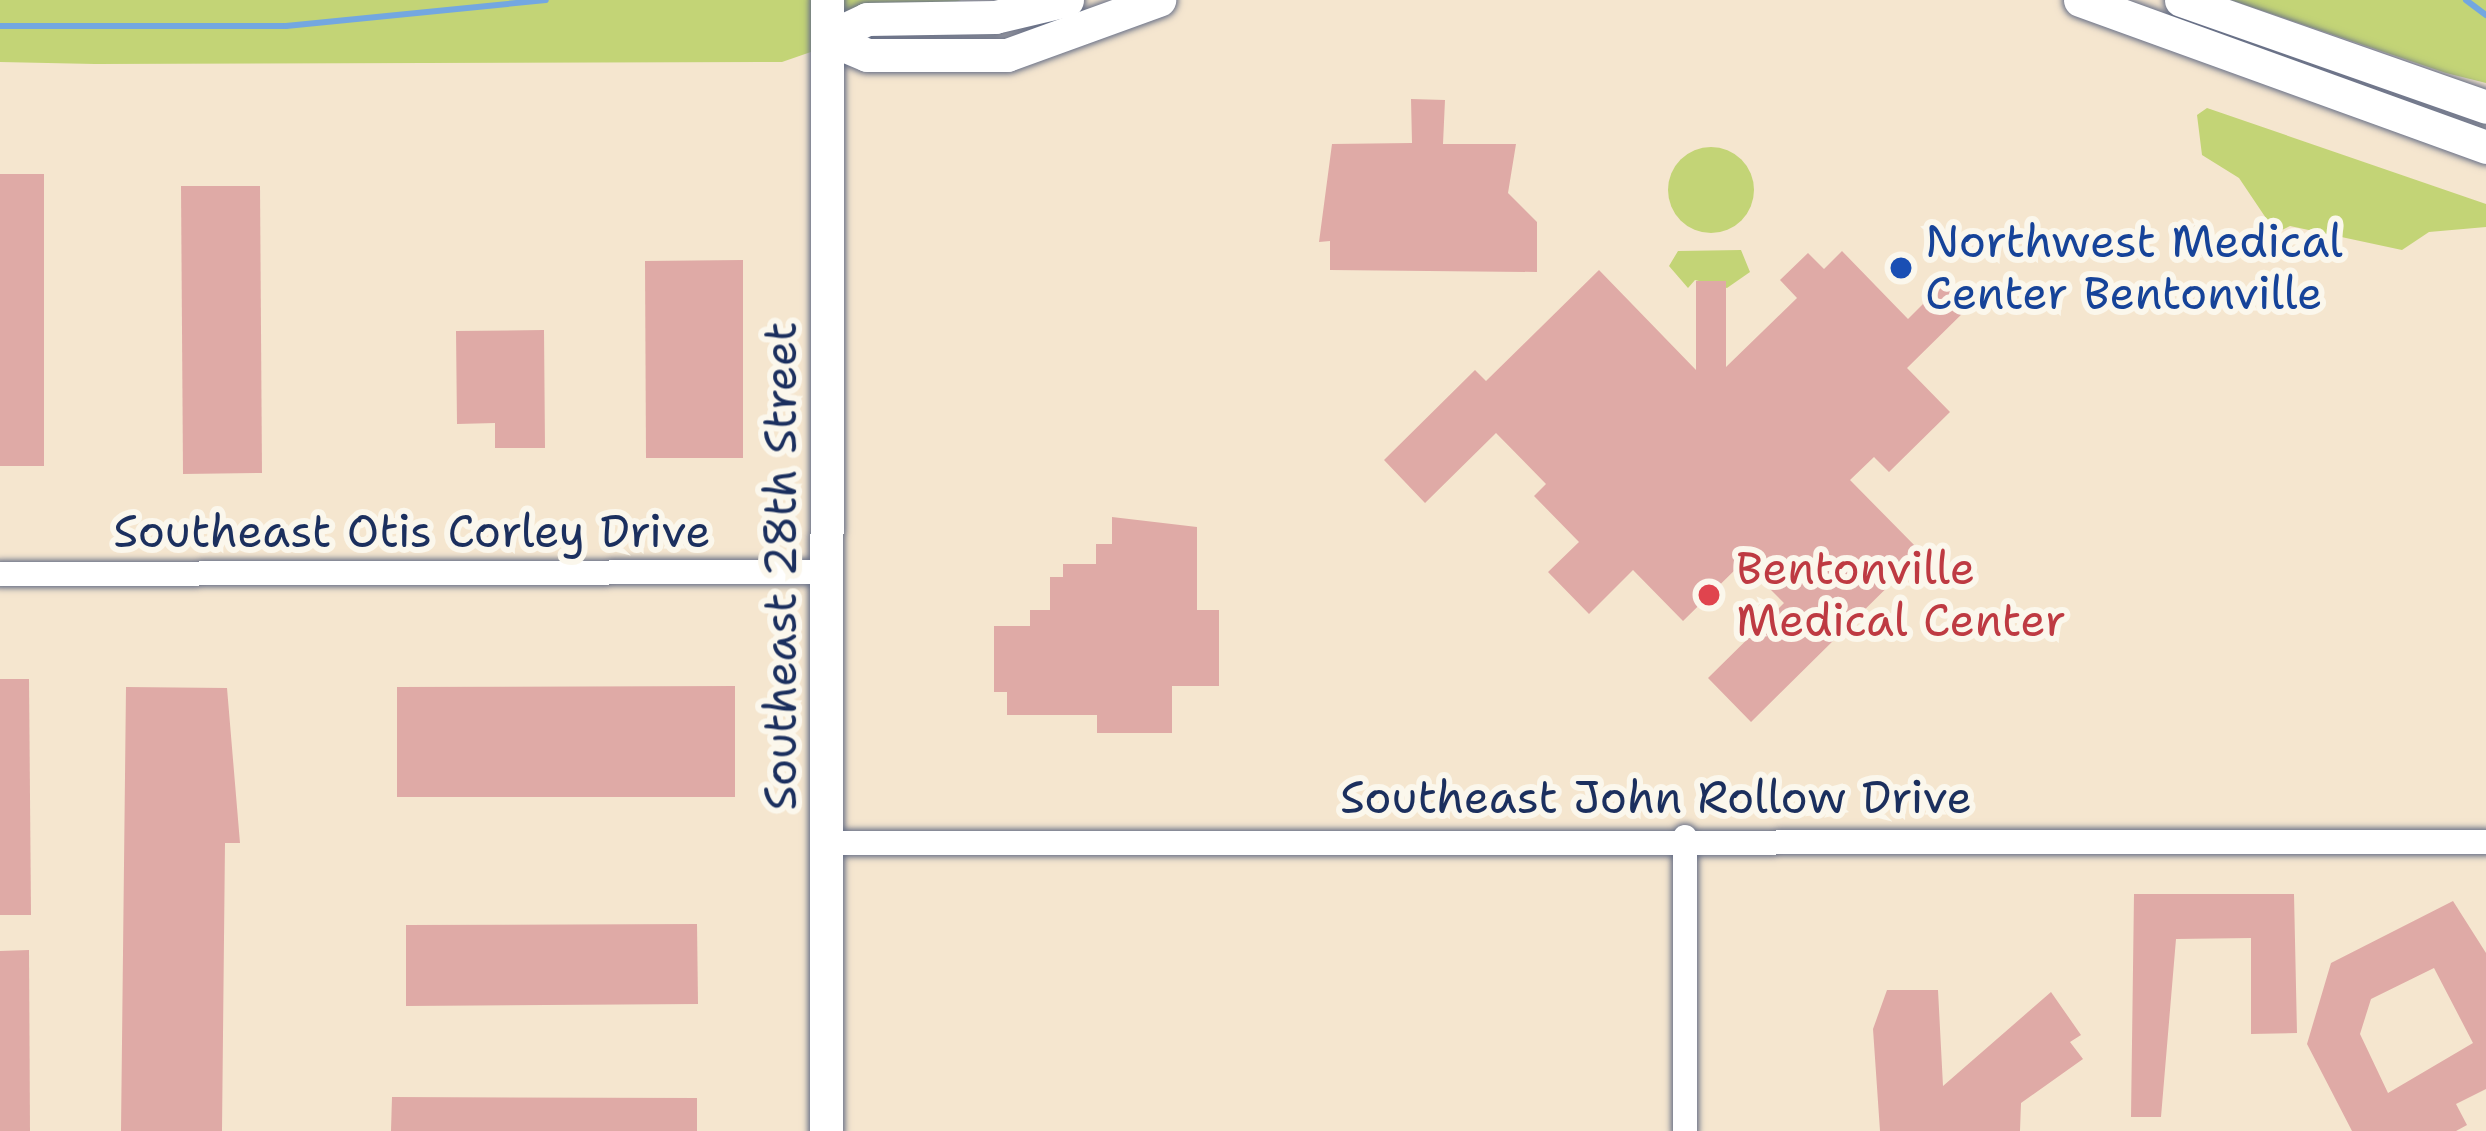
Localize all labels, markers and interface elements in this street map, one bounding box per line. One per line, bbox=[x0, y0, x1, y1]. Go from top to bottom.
place label: Northwest Medical Center Bentonville bbox=[1925, 215, 2343, 321]
marker: Northwest Medical Center Bentonville bbox=[1888, 255, 1914, 281]
street label: Southeast 28th Street bbox=[754, 322, 808, 810]
street label: Southeast Otis Corley Drive bbox=[113, 505, 711, 559]
place label: Bentonville Medical Center bbox=[1736, 542, 2066, 648]
marker: Bentonville Medical Center bbox=[1693, 579, 1725, 611]
street label: Southeast John Rollow Drive bbox=[1340, 771, 1972, 825]

